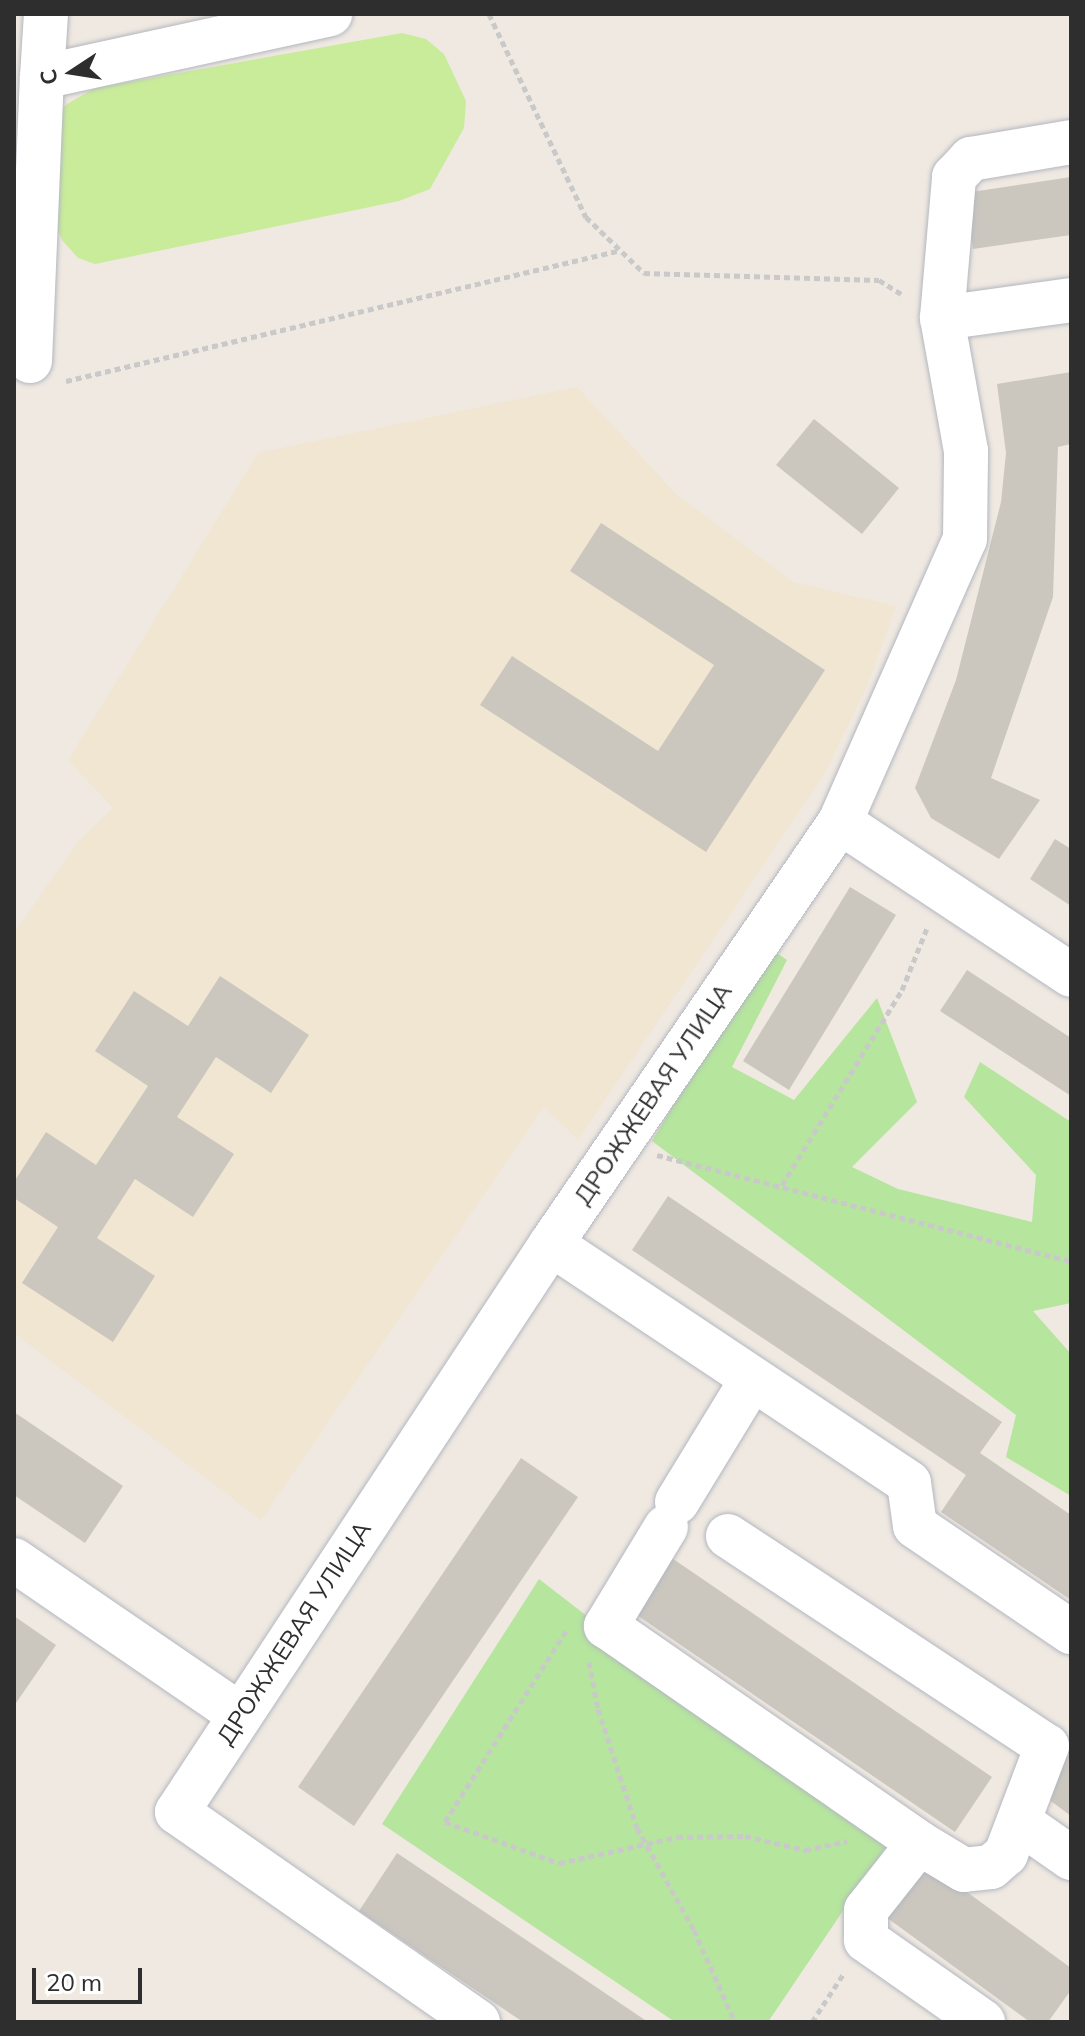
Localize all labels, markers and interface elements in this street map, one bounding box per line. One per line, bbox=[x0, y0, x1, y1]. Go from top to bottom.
north arrow bbox=[32, 32, 112, 112]
text: С bbox=[33, 67, 64, 87]
street label: ДРОЖЖЕВАЯ УЛИЦА bbox=[568, 978, 738, 1210]
street label: ДРОЖЖЕВАЯ УЛИЦА bbox=[211, 1516, 377, 1750]
scale bar bbox=[36, 1952, 146, 2002]
text: 20 m bbox=[46, 1967, 102, 1997]

